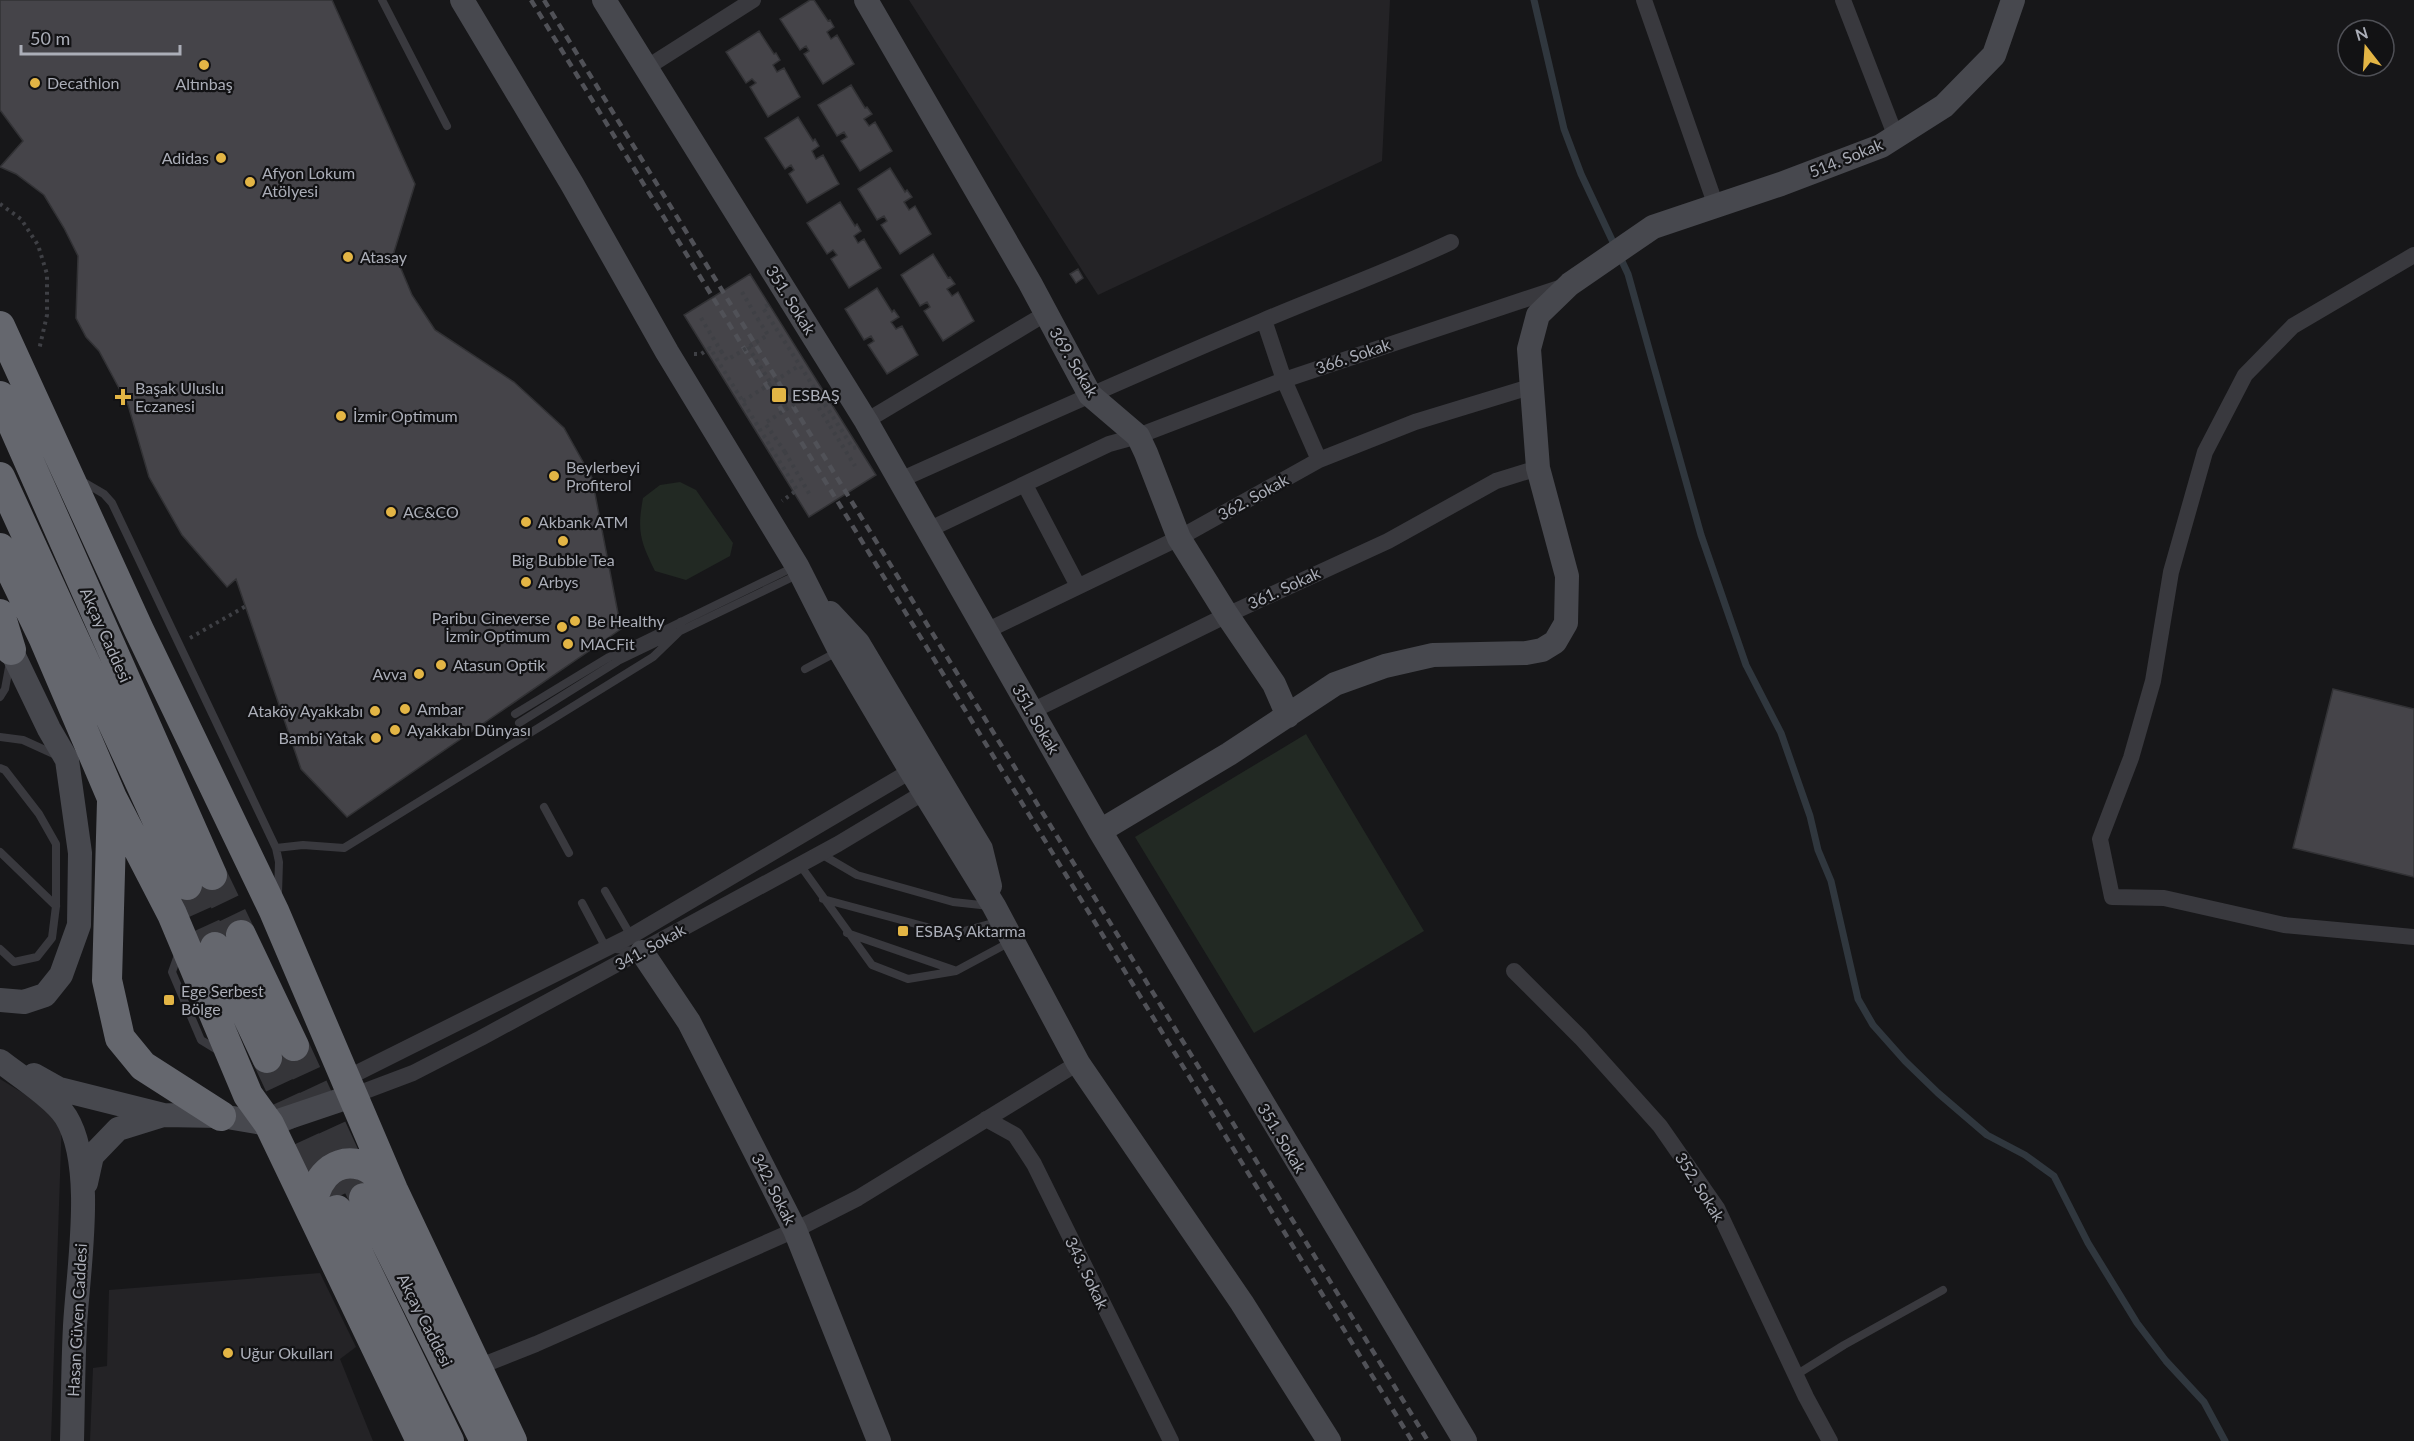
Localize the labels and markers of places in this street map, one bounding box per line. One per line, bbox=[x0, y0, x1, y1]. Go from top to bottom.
marker: Altınbaş bbox=[197, 58, 211, 72]
place label: Decathlon bbox=[47, 73, 119, 92]
place label: Altınbaş bbox=[175, 74, 233, 93]
marker: Decathlon bbox=[28, 76, 42, 90]
place label: Adidas bbox=[162, 148, 209, 167]
marker: Adidas bbox=[214, 151, 228, 165]
place label: Afyon Lokum Atölyesi bbox=[262, 163, 355, 200]
marker: Afyon Lokum Atölyesi bbox=[243, 175, 257, 189]
place label: Atasay bbox=[360, 247, 408, 266]
marker: Atasay bbox=[341, 250, 355, 264]
place label: Başak Uluslu Eczanesi bbox=[135, 378, 224, 415]
place label: ESBAŞ bbox=[792, 385, 840, 404]
marker: ESBAŞ bbox=[770, 386, 788, 404]
marker: Başak Uluslu Eczanesi bbox=[116, 390, 130, 404]
place label: İzmir Optimum bbox=[353, 406, 458, 425]
marker: İzmir Optimum bbox=[334, 409, 348, 423]
place label: Beylerbeyi Profiterol bbox=[566, 457, 640, 494]
marker: Beylerbeyi Profiterol bbox=[547, 469, 561, 483]
place label: AC&CO bbox=[403, 502, 459, 521]
marker: AC&CO bbox=[384, 505, 398, 519]
place label: Akbank ATM bbox=[538, 512, 628, 531]
marker: Akbank ATM bbox=[519, 515, 533, 529]
marker: Big Bubble Tea bbox=[556, 534, 570, 548]
place label: Big Bubble Tea bbox=[511, 550, 615, 569]
place label: Arbys bbox=[538, 572, 578, 591]
marker: Arbys bbox=[519, 575, 533, 589]
place label: Paribu Cineverse İzmir Optimum bbox=[432, 608, 550, 645]
place label: Be Healthy bbox=[587, 611, 665, 630]
marker: Be Healthy bbox=[568, 614, 582, 628]
marker: Paribu Cineverse İzmir Optimum bbox=[555, 620, 569, 634]
place label: MACFit bbox=[580, 634, 635, 653]
marker: MACFit bbox=[561, 637, 575, 651]
place label: Atasun Optik bbox=[453, 655, 546, 674]
marker: Atasun Optik bbox=[434, 658, 448, 672]
place label: Avva bbox=[373, 664, 407, 683]
marker: Avva bbox=[412, 667, 426, 681]
place label: Ambar bbox=[417, 699, 464, 718]
place label: Ataköy Ayakkabı bbox=[248, 701, 363, 720]
marker: Ambar bbox=[398, 702, 412, 716]
marker: Ataköy Ayakkabı bbox=[368, 704, 382, 718]
place label: Ayakkabı Dünyası bbox=[407, 720, 531, 739]
marker: Ayakkabı Dünyası bbox=[388, 723, 402, 737]
place label: Bambi Yatak bbox=[279, 728, 365, 747]
marker: Bambi Yatak bbox=[369, 731, 383, 745]
place label: ESBAŞ Aktarma bbox=[915, 921, 1026, 940]
marker: ESBAŞ Aktarma bbox=[896, 924, 910, 938]
place label: Ege Serbest Bölge bbox=[181, 981, 264, 1018]
marker: Ege Serbest Bölge bbox=[162, 993, 176, 1007]
place label: Uğur Okulları bbox=[240, 1343, 333, 1362]
marker: Uğur Okulları bbox=[221, 1346, 235, 1360]

